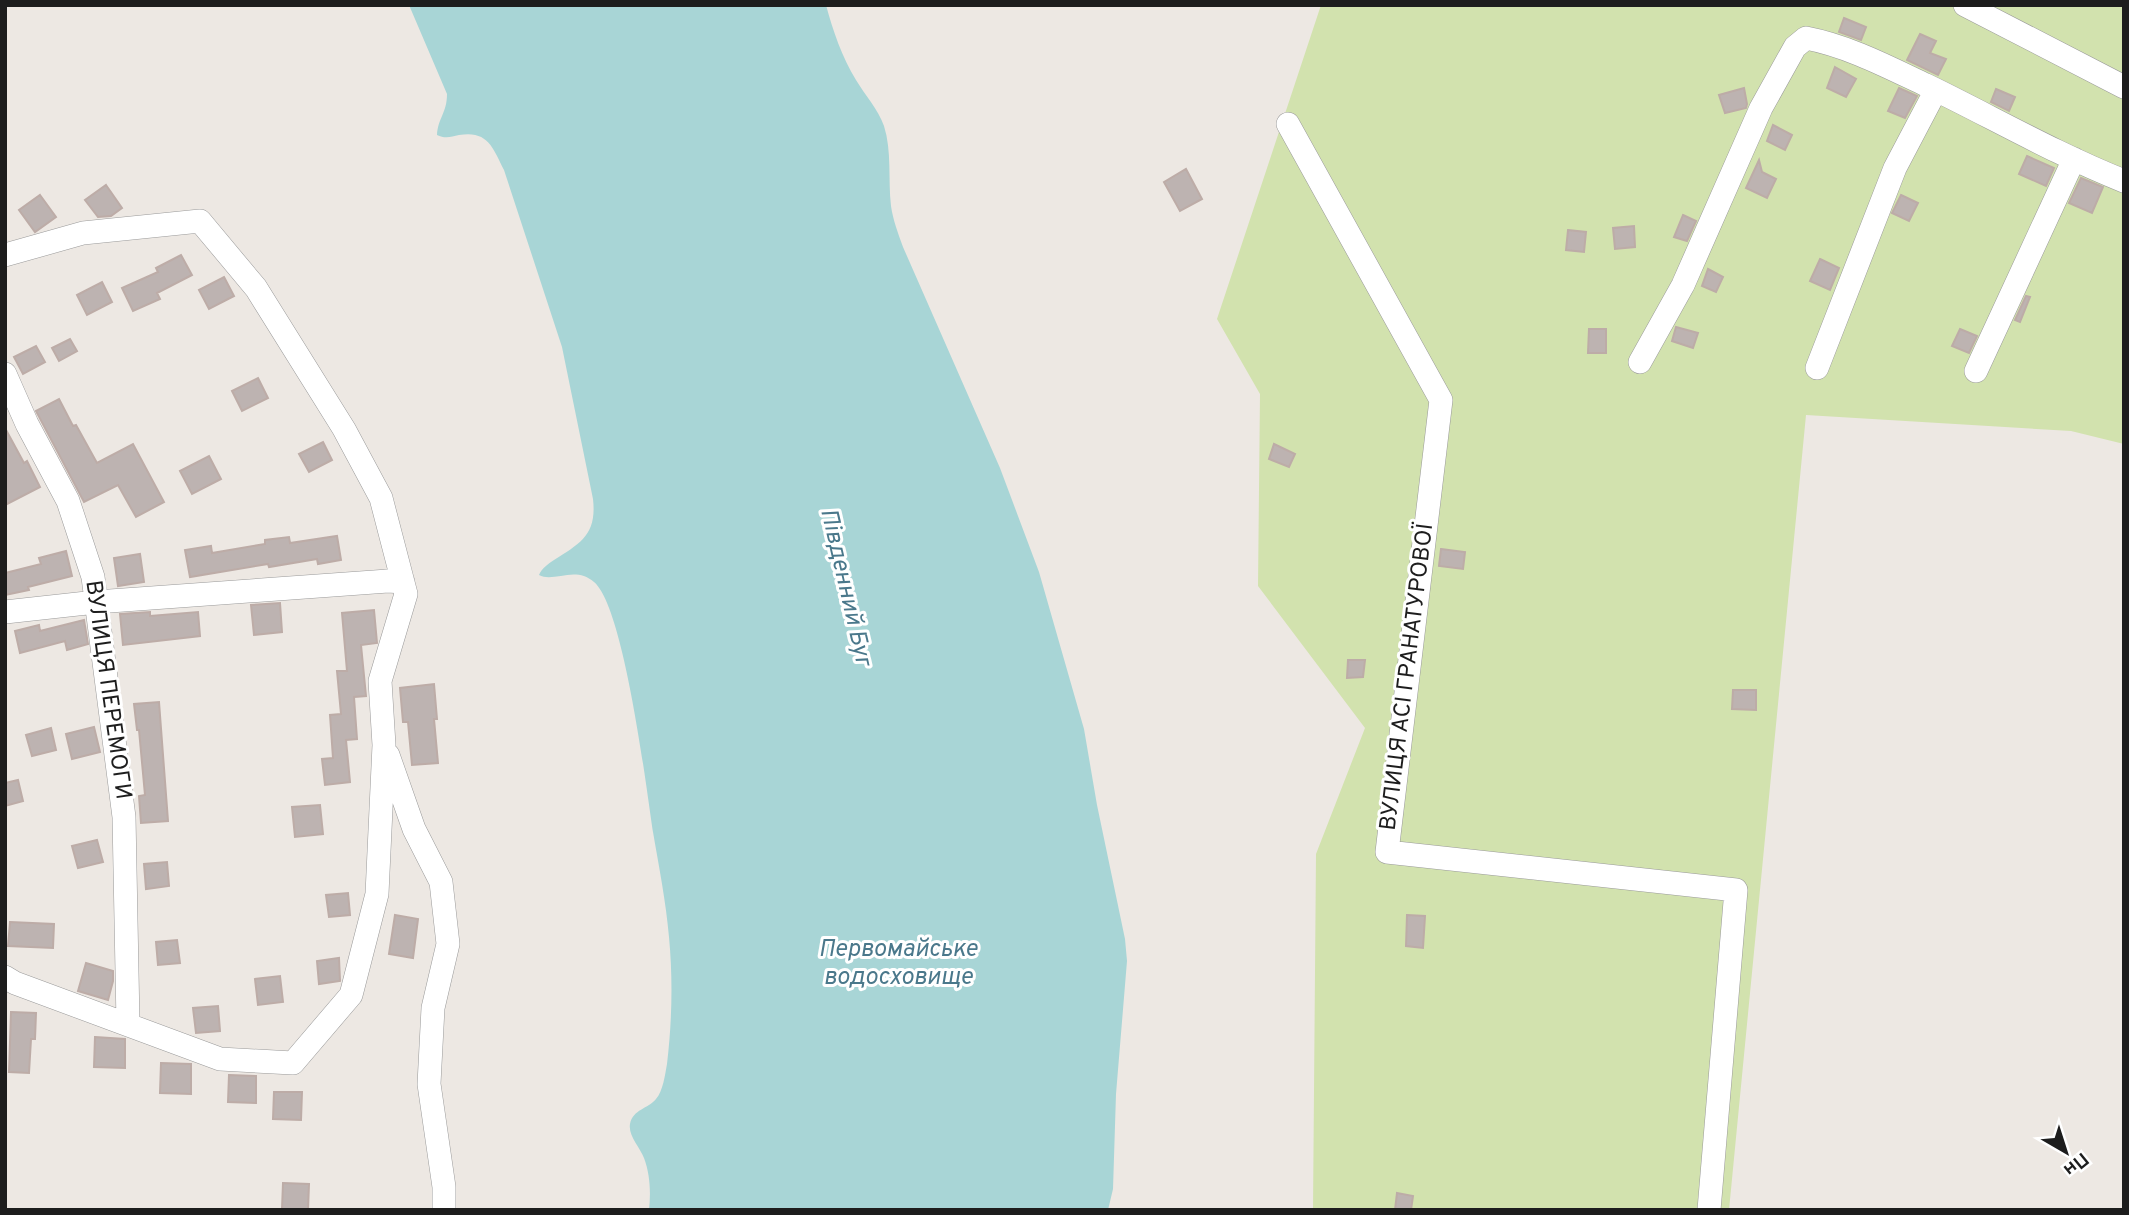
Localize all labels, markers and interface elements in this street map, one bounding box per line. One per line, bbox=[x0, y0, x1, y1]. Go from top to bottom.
water label: Південний Буг bbox=[812, 506, 878, 671]
street label: ВУЛИЦЯ АСІ ГРАНАТУРОВОЇ bbox=[1374, 521, 1441, 832]
street label: ВУЛИЦЯ ПЕРЕМОГИ bbox=[77, 578, 137, 802]
water label: Первомайське водосховище bbox=[819, 935, 978, 993]
north arrow bbox=[2031, 1117, 2101, 1187]
text: Пн bbox=[2058, 1146, 2093, 1181]

